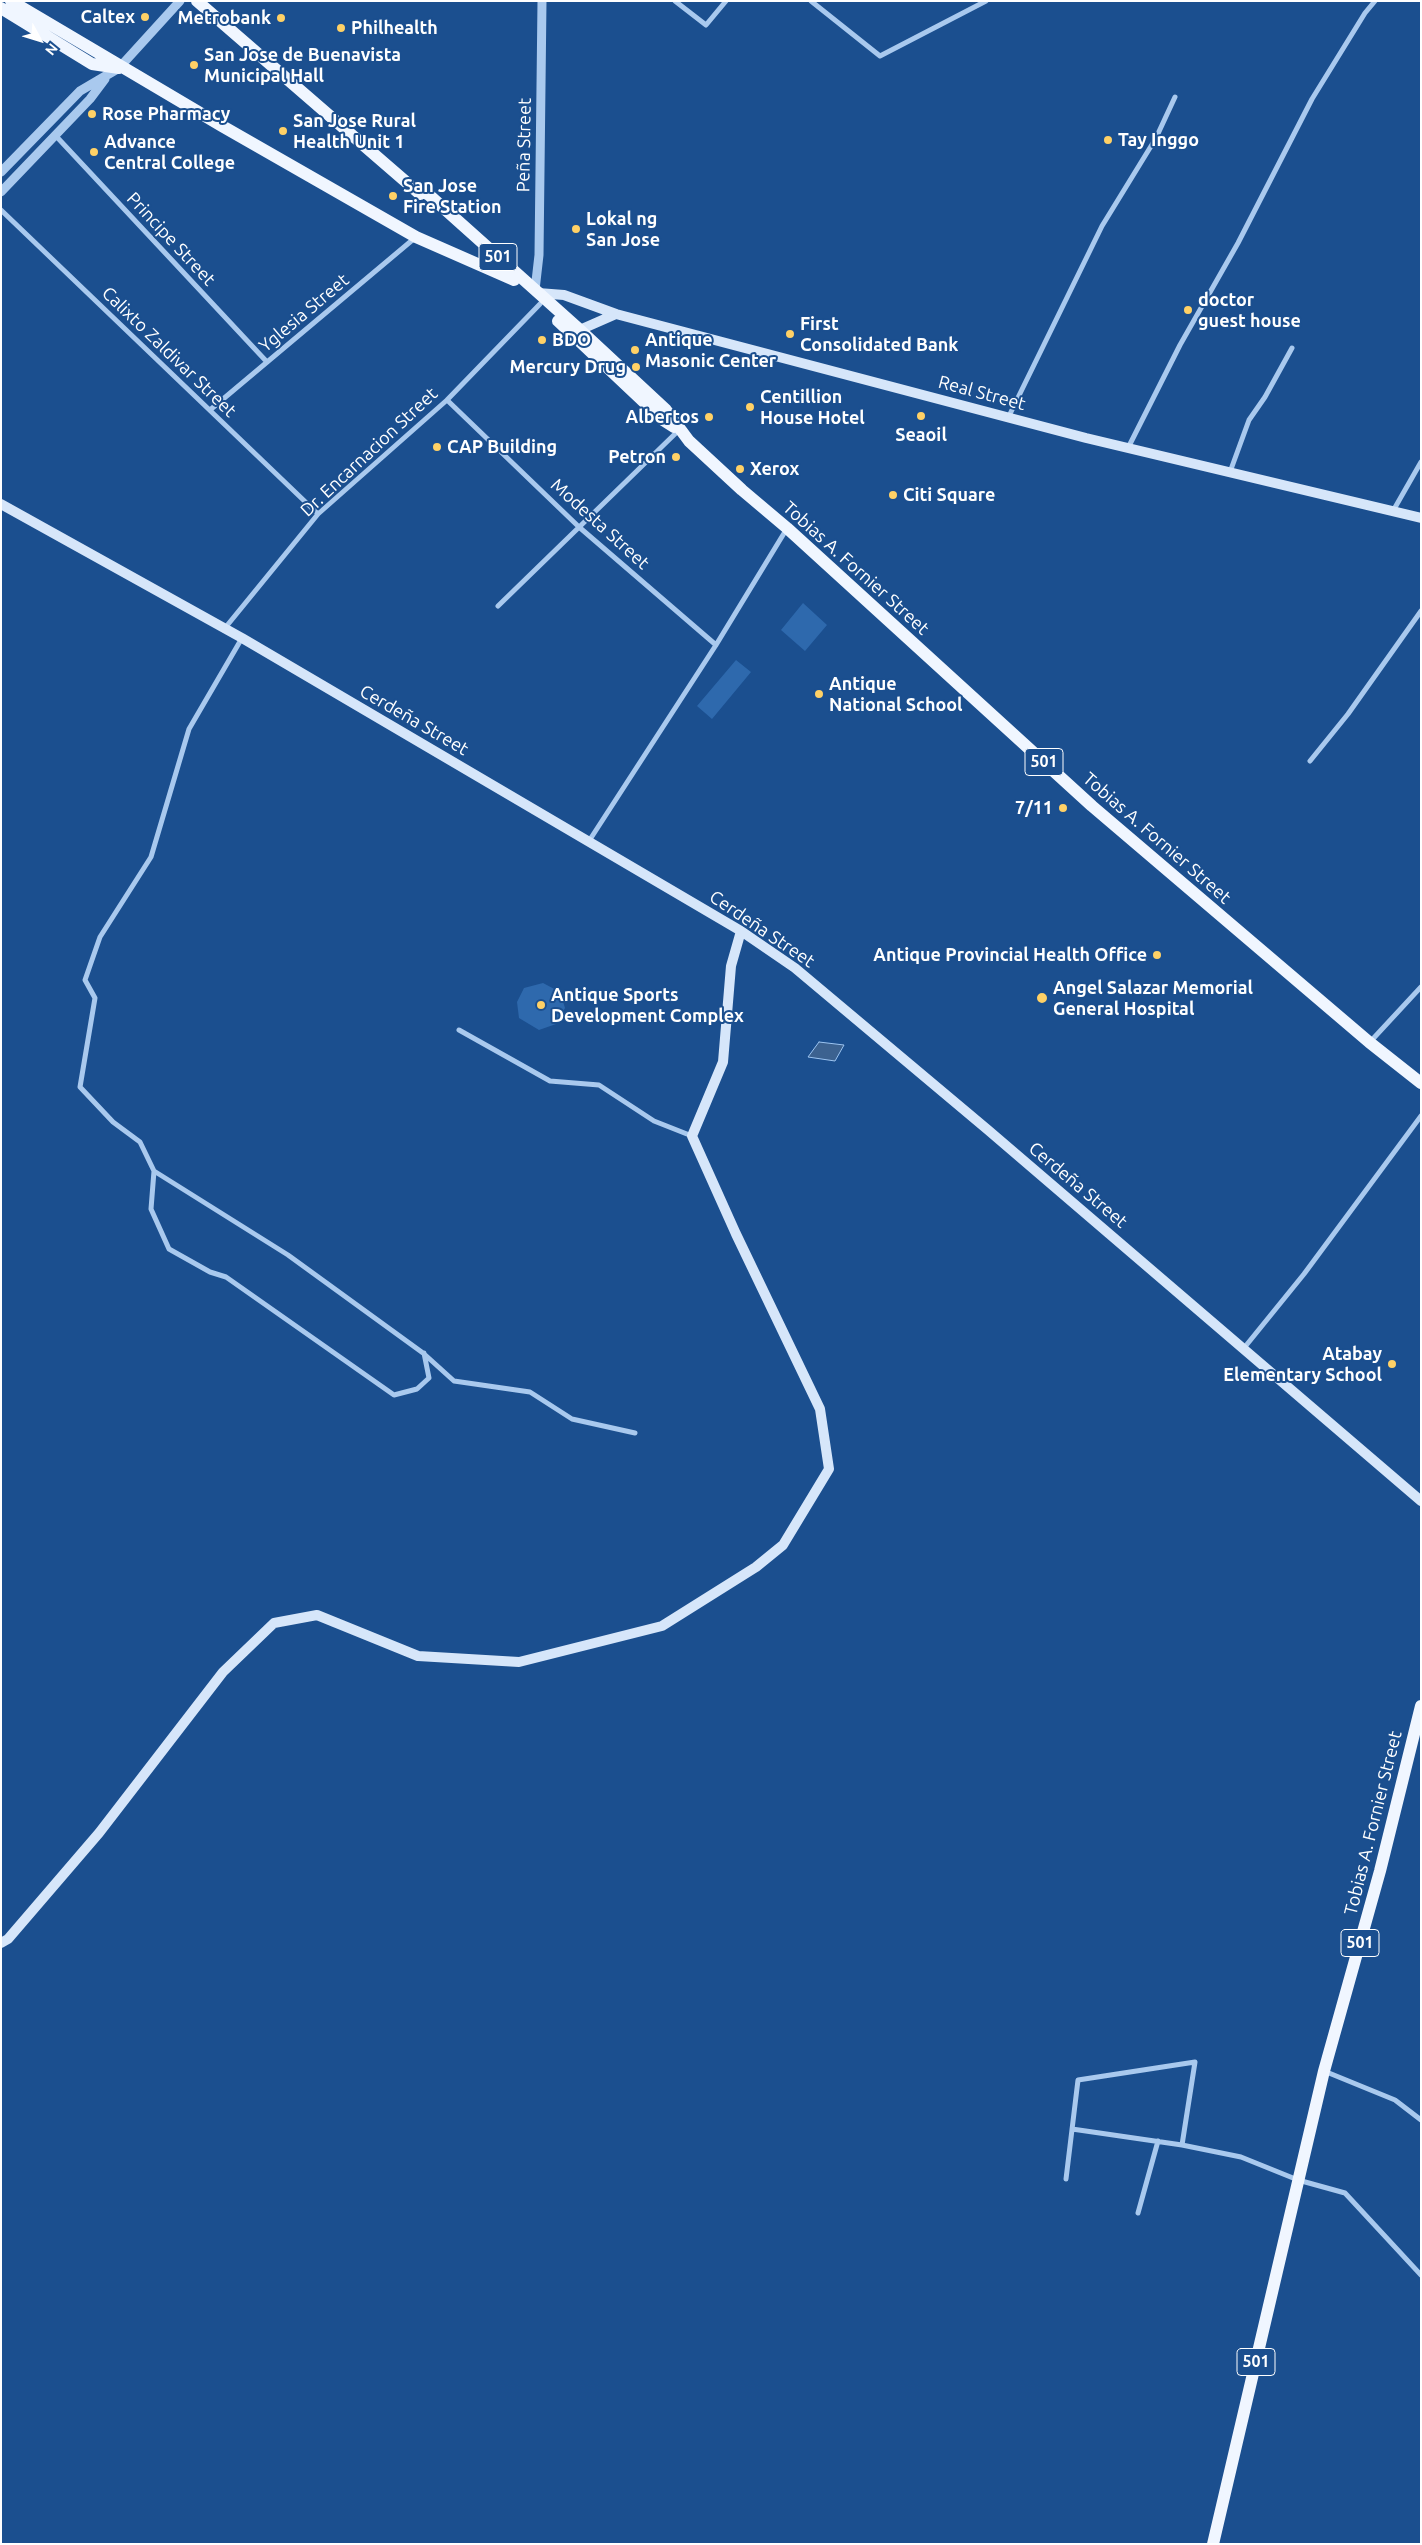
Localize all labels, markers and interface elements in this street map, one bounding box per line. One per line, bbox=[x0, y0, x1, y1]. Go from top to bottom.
place label: Caltex bbox=[81, 6, 135, 28]
place label: Metrobank bbox=[178, 7, 271, 29]
marker: Caltex bbox=[139, 11, 151, 23]
marker: Metrobank bbox=[275, 12, 287, 24]
north arrow bbox=[15, 15, 65, 65]
place label: Philhealth bbox=[351, 17, 438, 39]
marker: Philhealth bbox=[335, 22, 347, 34]
text: N bbox=[42, 40, 61, 59]
place label: San Jose de Buenavista Municipal Hall bbox=[204, 44, 401, 86]
marker: San Jose de Buenavista Municipal Hall bbox=[188, 59, 200, 71]
street label: Peña Street bbox=[512, 98, 536, 192]
place label: Rose Pharmacy bbox=[102, 103, 230, 125]
marker: Rose Pharmacy bbox=[86, 108, 98, 120]
place label: San Jose Rural Health Unit 1 bbox=[293, 110, 416, 152]
marker: San Jose Rural Health Unit 1 bbox=[277, 125, 289, 137]
place label: Tay Inggo bbox=[1118, 129, 1199, 151]
place label: Advance Central College bbox=[104, 131, 235, 173]
marker: Tay Inggo bbox=[1102, 134, 1114, 146]
marker: Advance Central College bbox=[88, 146, 100, 158]
place label: San Jose Fire Station bbox=[403, 175, 502, 218]
street label: Principe Street bbox=[122, 188, 220, 290]
marker: San Jose Fire Station bbox=[387, 190, 399, 202]
place label: Lokal ng San Jose bbox=[586, 208, 660, 250]
marker: Lokal ng San Jose bbox=[570, 223, 582, 235]
road number: 501 bbox=[479, 243, 517, 270]
street label: Yglesia Street bbox=[255, 269, 353, 357]
street label: Calixto Zaldivar Street bbox=[97, 282, 241, 422]
place label: doctor guest house bbox=[1198, 289, 1301, 332]
marker: doctor guest house bbox=[1182, 304, 1194, 316]
place label: First Consolidated Bank bbox=[800, 313, 958, 356]
marker: First Consolidated Bank bbox=[784, 328, 796, 340]
place label: BDO bbox=[552, 329, 591, 351]
place label: Antique Masonic Center bbox=[645, 329, 776, 372]
marker: BDO bbox=[536, 334, 548, 346]
marker: Antique Masonic Center bbox=[629, 344, 641, 356]
place label: Mercury Drug bbox=[510, 356, 626, 378]
marker: Mercury Drug bbox=[630, 361, 642, 373]
street label: Real Street bbox=[936, 371, 1028, 415]
street label: Dr. Encarnacion Street bbox=[296, 383, 442, 521]
place label: Centillion House Hotel bbox=[760, 386, 865, 428]
marker: Centillion House Hotel bbox=[744, 401, 756, 413]
place label: Albertos bbox=[626, 406, 699, 428]
marker: Seaoil bbox=[915, 410, 927, 422]
marker: Albertos bbox=[703, 411, 715, 423]
place label: Seaoil bbox=[895, 424, 947, 446]
place label: CAP Building bbox=[447, 436, 557, 458]
marker: CAP Building bbox=[431, 441, 443, 453]
place label: Petron bbox=[608, 446, 666, 468]
marker: Petron bbox=[670, 451, 682, 463]
place label: Xerox bbox=[750, 458, 799, 480]
marker: Xerox bbox=[734, 463, 746, 475]
street label: Modesta Street bbox=[546, 474, 654, 574]
place label: Citi Square bbox=[903, 484, 995, 506]
marker: Citi Square bbox=[887, 489, 899, 501]
street label: Tobias A. Fornier Street bbox=[779, 497, 933, 639]
place label: Antique National School bbox=[829, 673, 963, 716]
street label: Cerdeña Street bbox=[356, 680, 472, 760]
marker: Antique National School bbox=[813, 688, 825, 700]
road number: 501 bbox=[1025, 749, 1063, 776]
street label: Tobias A. Fornier Street bbox=[1079, 768, 1235, 908]
place label: 7/11 bbox=[1015, 797, 1053, 819]
marker: 7/11 bbox=[1057, 802, 1069, 814]
street label: Cerdeña Street bbox=[705, 886, 819, 972]
place label: Antique Provincial Health Office bbox=[873, 944, 1147, 966]
marker: Antique Provincial Health Office bbox=[1151, 949, 1163, 961]
place label: Angel Salazar Memorial General Hospital bbox=[1053, 977, 1253, 1020]
place label: Antique Sports Development Complex bbox=[551, 984, 744, 1026]
marker: Angel Salazar Memorial General Hospital bbox=[1035, 991, 1049, 1005]
marker: Antique Sports Development Complex bbox=[535, 999, 547, 1011]
street label: Cerdeña Street bbox=[1024, 1137, 1132, 1233]
place label: Atabay Elementary School bbox=[1223, 1343, 1382, 1386]
marker: Atabay Elementary School bbox=[1386, 1358, 1398, 1370]
street label: Tobias A. Fornier Street bbox=[1340, 1729, 1406, 1917]
road number: 501 bbox=[1341, 1930, 1379, 1956]
road number: 501 bbox=[1237, 2348, 1275, 2376]

